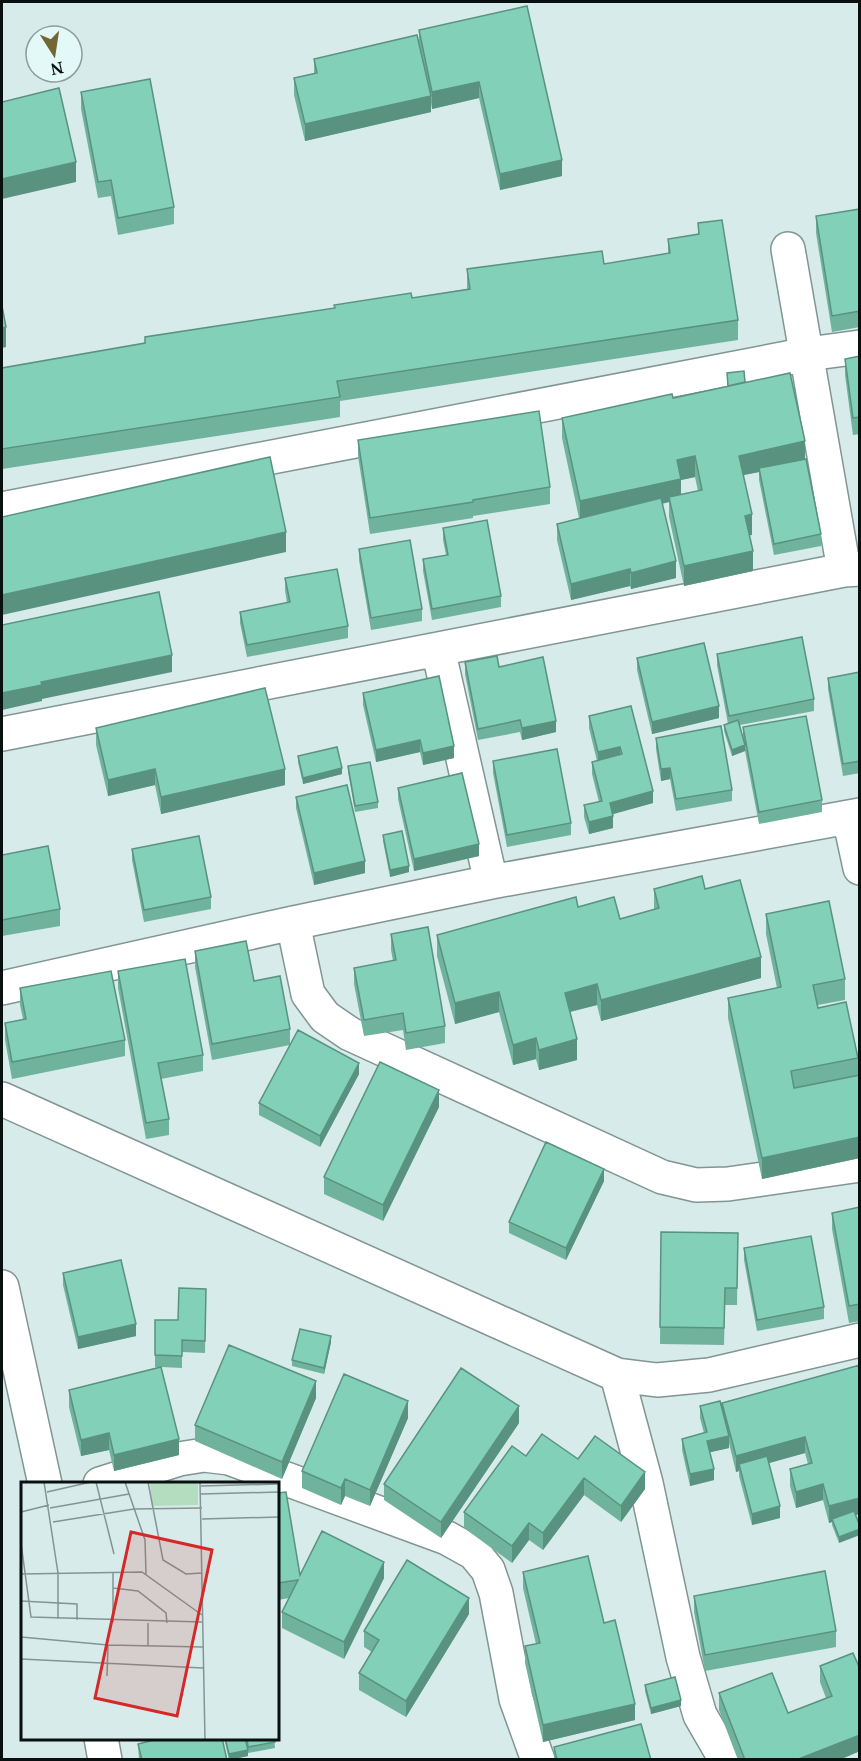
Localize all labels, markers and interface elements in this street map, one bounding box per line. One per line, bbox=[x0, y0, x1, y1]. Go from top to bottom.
north arrow bbox=[24, 24, 84, 84]
text: N bbox=[48, 57, 66, 81]
inset map bbox=[21, 1482, 279, 1740]

